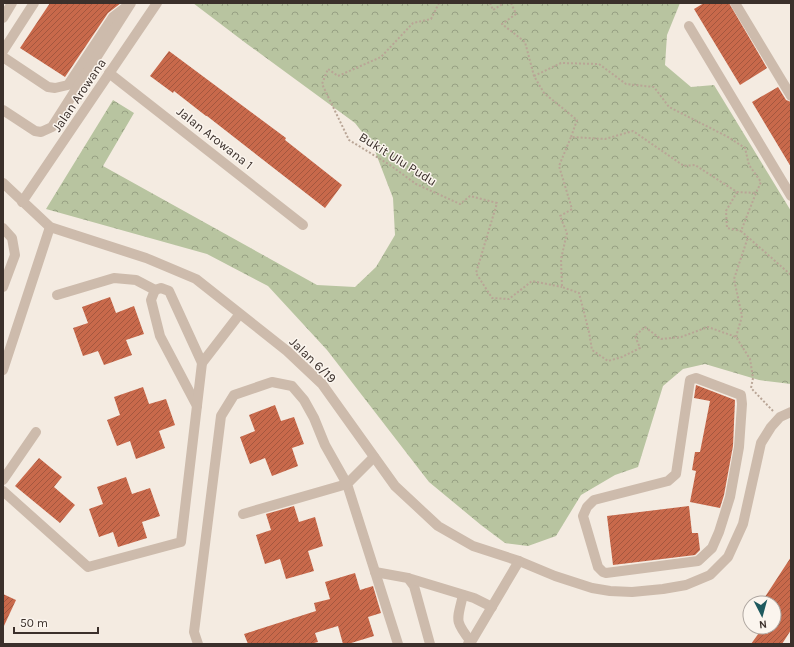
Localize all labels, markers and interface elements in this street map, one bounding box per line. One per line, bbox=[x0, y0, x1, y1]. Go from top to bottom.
street label: Jalan Arowana bbox=[49, 56, 109, 134]
street label: Jalan Arowana 1 bbox=[174, 104, 256, 172]
street label: Bukit Ulu Pudu bbox=[356, 129, 440, 189]
street label: Jalan 6/19 bbox=[287, 334, 339, 386]
north arrow bbox=[742, 595, 782, 635]
scale bar bbox=[14, 609, 98, 635]
text: 50 m bbox=[20, 616, 48, 630]
text: N bbox=[758, 618, 768, 631]

